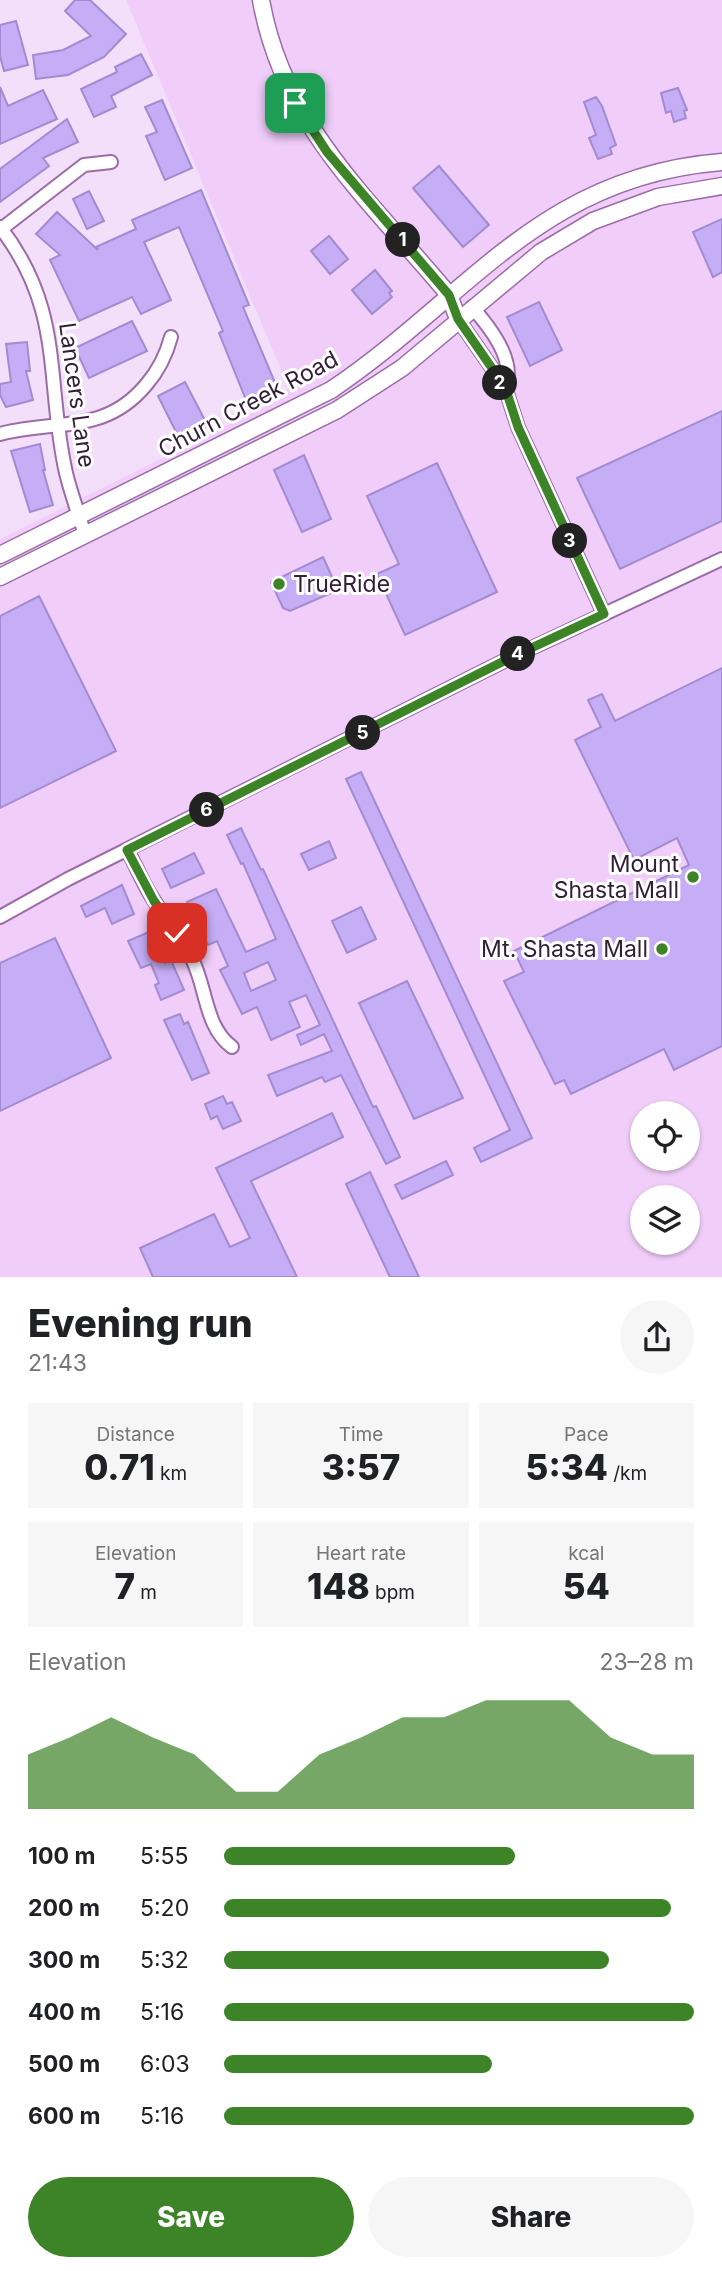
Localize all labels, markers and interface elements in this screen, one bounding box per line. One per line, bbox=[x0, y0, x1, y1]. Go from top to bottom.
pin bbox=[265, 73, 325, 133]
icon: arrive bbox=[276, 84, 314, 122]
pin: 1 bbox=[386, 222, 420, 258]
text: 1 bbox=[398, 228, 407, 251]
street label: Lancers Lane bbox=[53, 321, 101, 469]
street label: Churn Creek Road bbox=[153, 345, 343, 463]
pin: 2 bbox=[482, 366, 518, 400]
text: 2 bbox=[494, 371, 505, 394]
pin: 3 bbox=[552, 524, 588, 558]
text: 3 bbox=[563, 529, 576, 552]
place label: TrueRide bbox=[293, 570, 390, 598]
marker: TrueRide bbox=[271, 576, 287, 592]
pin: 4 bbox=[500, 636, 536, 672]
text: 4 bbox=[511, 642, 524, 665]
pin: 5 bbox=[346, 716, 380, 750]
text: 5 bbox=[356, 721, 369, 744]
pin: 6 bbox=[190, 792, 224, 828]
text: 6 bbox=[200, 798, 213, 821]
place label: Mount Shasta Mall bbox=[554, 850, 679, 904]
marker: Mount Shasta Mall bbox=[685, 869, 701, 885]
pin bbox=[147, 903, 207, 963]
icon: check bbox=[158, 914, 196, 952]
place label: Mt. Shasta Mall bbox=[481, 935, 648, 963]
marker: Mt. Shasta Mall bbox=[654, 941, 670, 957]
map controls bbox=[630, 1101, 700, 1255]
button: locate bbox=[630, 1101, 700, 1171]
button: layers bbox=[630, 1185, 700, 1255]
text: Evening run bbox=[28, 1300, 253, 1346]
button: share bbox=[620, 1300, 694, 1374]
text: 21:43 bbox=[28, 1349, 87, 1377]
text: Distance bbox=[96, 1423, 175, 1446]
text: Time bbox=[339, 1423, 383, 1446]
text: Pace bbox=[564, 1423, 609, 1446]
text: 0.71 bbox=[84, 1446, 155, 1488]
text: 3:57 bbox=[322, 1446, 400, 1488]
text: 5:34 bbox=[526, 1446, 608, 1488]
text: km bbox=[155, 1462, 187, 1485]
text: /km bbox=[608, 1462, 647, 1485]
text: Elevation bbox=[95, 1542, 176, 1565]
text: Heart rate bbox=[316, 1542, 406, 1565]
text: kcal bbox=[568, 1542, 604, 1565]
text: 7 bbox=[114, 1565, 135, 1607]
text: 148 bbox=[307, 1565, 370, 1607]
text: 54 bbox=[563, 1565, 610, 1607]
text: m bbox=[135, 1581, 157, 1604]
text: bpm bbox=[370, 1581, 415, 1604]
text: Elevation bbox=[28, 1648, 127, 1676]
text: 23–28 m bbox=[599, 1648, 694, 1676]
text: 100 m bbox=[28, 1842, 95, 1870]
text: 5:55 bbox=[140, 1842, 189, 1870]
text: 200 m bbox=[28, 1894, 100, 1922]
text: 5:20 bbox=[140, 1894, 189, 1922]
text: 300 m bbox=[28, 1946, 100, 1974]
text: 5:32 bbox=[140, 1946, 189, 1974]
text: 400 m bbox=[28, 1998, 101, 2026]
text: 5:16 bbox=[140, 1998, 184, 2026]
text: 500 m bbox=[28, 2050, 100, 2078]
text: 6:03 bbox=[140, 2050, 190, 2078]
text: 600 m bbox=[28, 2102, 100, 2130]
text: 5:16 bbox=[140, 2102, 184, 2130]
button: Save bbox=[28, 2177, 354, 2257]
button: Share bbox=[368, 2177, 694, 2257]

